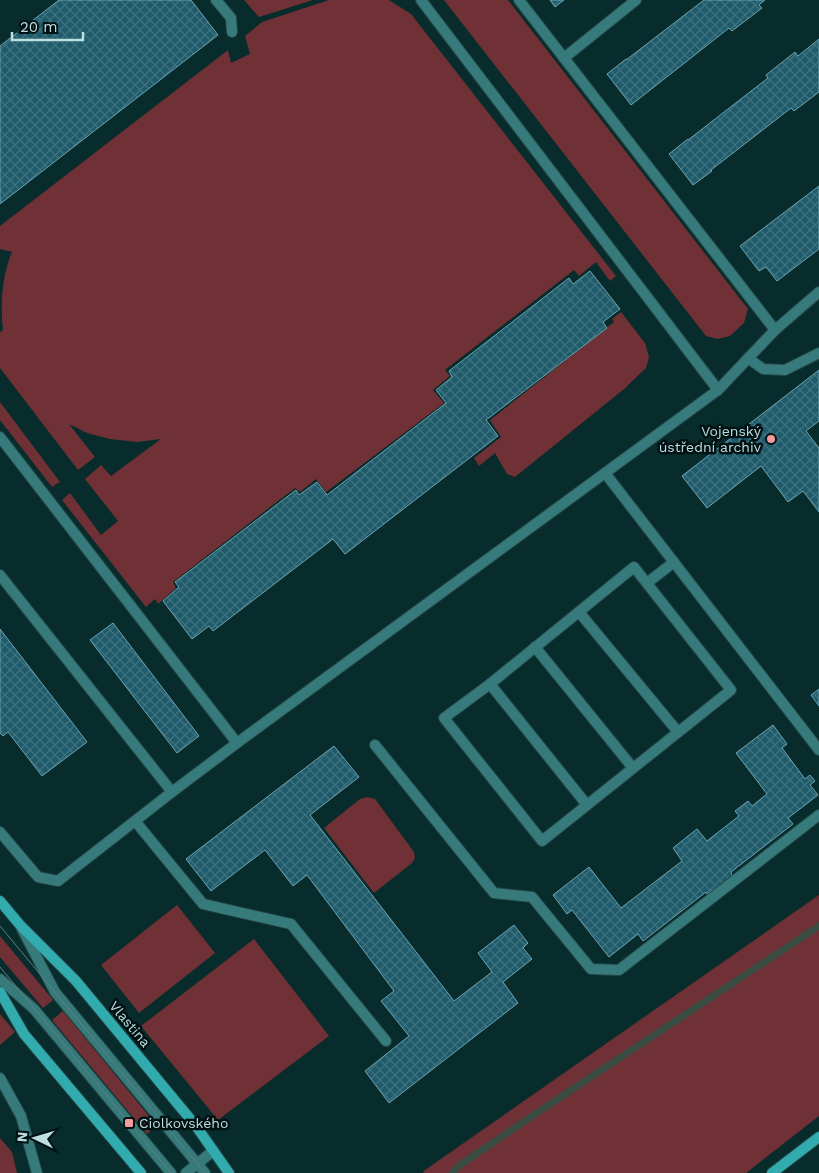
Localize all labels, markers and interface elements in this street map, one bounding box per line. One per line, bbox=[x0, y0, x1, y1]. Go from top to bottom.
scale bar bbox=[12, 10, 84, 42]
text: 20 m bbox=[20, 18, 58, 36]
place label: Vojenský ústřední archiv bbox=[659, 423, 762, 455]
marker: Vojenský ústřední archiv bbox=[765, 433, 777, 445]
street label: Vlastina bbox=[106, 998, 154, 1050]
north arrow bbox=[10, 1113, 60, 1163]
place label: Ciolkovského bbox=[139, 1115, 228, 1131]
marker: Ciolkovského bbox=[123, 1117, 135, 1129]
text: N bbox=[14, 1131, 30, 1143]

